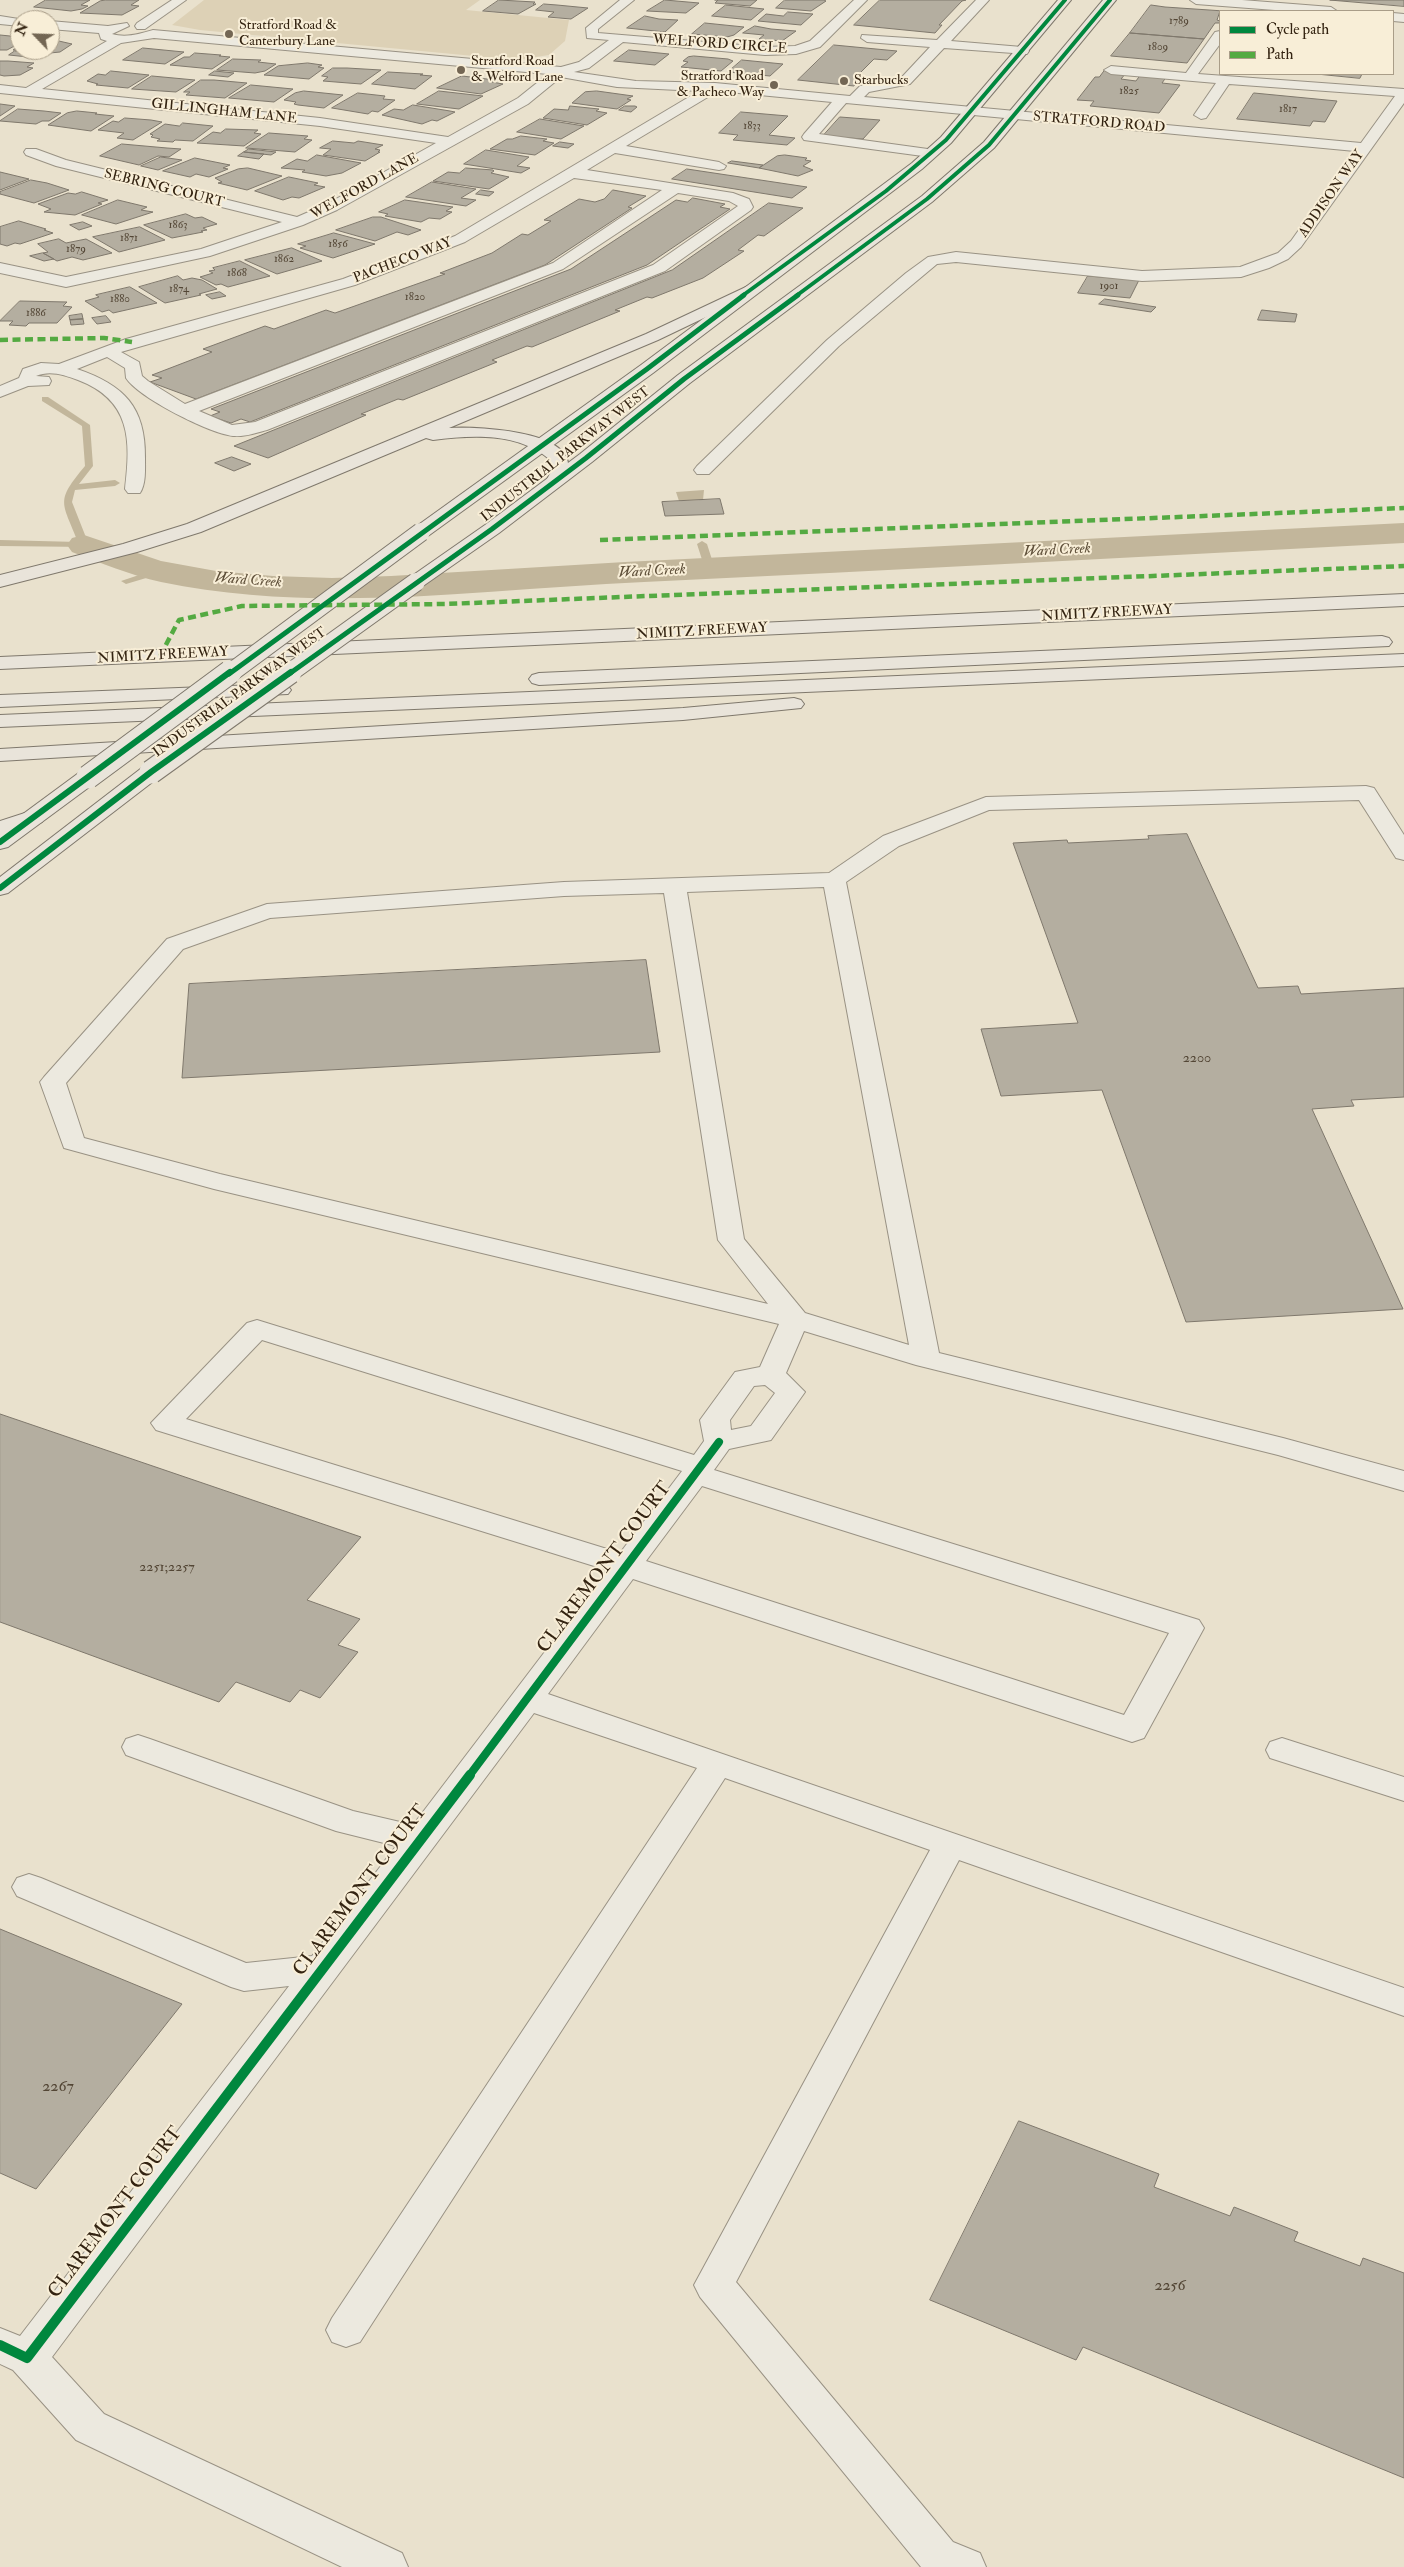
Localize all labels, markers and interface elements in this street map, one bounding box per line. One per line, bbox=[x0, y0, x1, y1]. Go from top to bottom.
north arrow bbox=[10, 10, 60, 60]
legend bbox=[1219, 10, 1394, 75]
house number: 1789 bbox=[1169, 15, 1189, 29]
place label: Stratford Road & Canterbury Lane bbox=[239, 18, 337, 50]
text: N bbox=[11, 20, 32, 38]
text: Cycle path bbox=[1266, 20, 1329, 39]
marker: Stratford Road & Canterbury Lane bbox=[223, 28, 235, 40]
street label: WELFORD CIRCLE bbox=[652, 32, 788, 58]
house number: 1809 bbox=[1148, 41, 1168, 55]
text: Path bbox=[1266, 45, 1293, 64]
place label: Stratford Road & Welford Lane bbox=[471, 54, 563, 86]
marker: Stratford Road & Welford Lane bbox=[455, 64, 467, 76]
place label: Stratford Road & Pacheco Way bbox=[677, 69, 764, 102]
place label: Starbucks bbox=[854, 73, 908, 89]
marker: Starbucks bbox=[838, 75, 850, 87]
marker: Stratford Road & Pacheco Way bbox=[768, 79, 780, 91]
house number: 1825 bbox=[1119, 85, 1139, 99]
street label: GILLINGHAM LANE bbox=[150, 96, 298, 128]
house number: 1817 bbox=[1279, 103, 1297, 117]
street label: STRATFORD ROAD bbox=[1032, 109, 1166, 137]
house number: 1833 bbox=[743, 120, 761, 134]
street label: ADDISON WAY bbox=[1296, 147, 1368, 241]
street label: WELFORD LANE bbox=[308, 150, 422, 224]
street label: SEBRING COURT bbox=[102, 166, 226, 212]
house number: 1863 bbox=[169, 219, 187, 233]
house number: 1871 bbox=[120, 232, 138, 246]
street label: PACHECO WAY bbox=[351, 234, 455, 288]
house number: 1856 bbox=[328, 238, 348, 252]
house number: 1879 bbox=[66, 243, 86, 257]
house number: 1862 bbox=[274, 253, 294, 267]
house number: 1868 bbox=[227, 267, 247, 281]
house number: 1901 bbox=[1099, 280, 1119, 294]
house number: 1874 bbox=[169, 283, 189, 297]
house number: 1820 bbox=[405, 291, 425, 305]
house number: 1880 bbox=[110, 293, 130, 307]
house number: 1886 bbox=[26, 307, 46, 321]
street label: INDUSTRIAL PARKWAY WEST bbox=[478, 384, 654, 526]
water label: Ward Creek bbox=[1023, 540, 1091, 562]
water label: Ward Creek bbox=[618, 561, 686, 583]
water label: Ward Creek bbox=[214, 570, 282, 592]
street label: NIMITZ FREEWAY bbox=[1041, 602, 1173, 626]
street label: NIMITZ FREEWAY bbox=[636, 620, 768, 644]
street label: INDUSTRIAL PARKWAY WEST bbox=[150, 624, 330, 762]
street label: NIMITZ FREEWAY bbox=[97, 644, 229, 668]
house number: 2200 bbox=[1183, 1051, 1211, 1067]
street label: CLAREMONT COURT bbox=[533, 1478, 677, 1658]
house number: 2251;2257 bbox=[139, 1560, 195, 1576]
street label: CLAREMONT COURT bbox=[289, 1801, 433, 1981]
house number: 2267 bbox=[42, 2078, 74, 2098]
street label: CLAREMONT COURT bbox=[44, 2123, 188, 2303]
house number: 2256 bbox=[1154, 2277, 1186, 2297]

